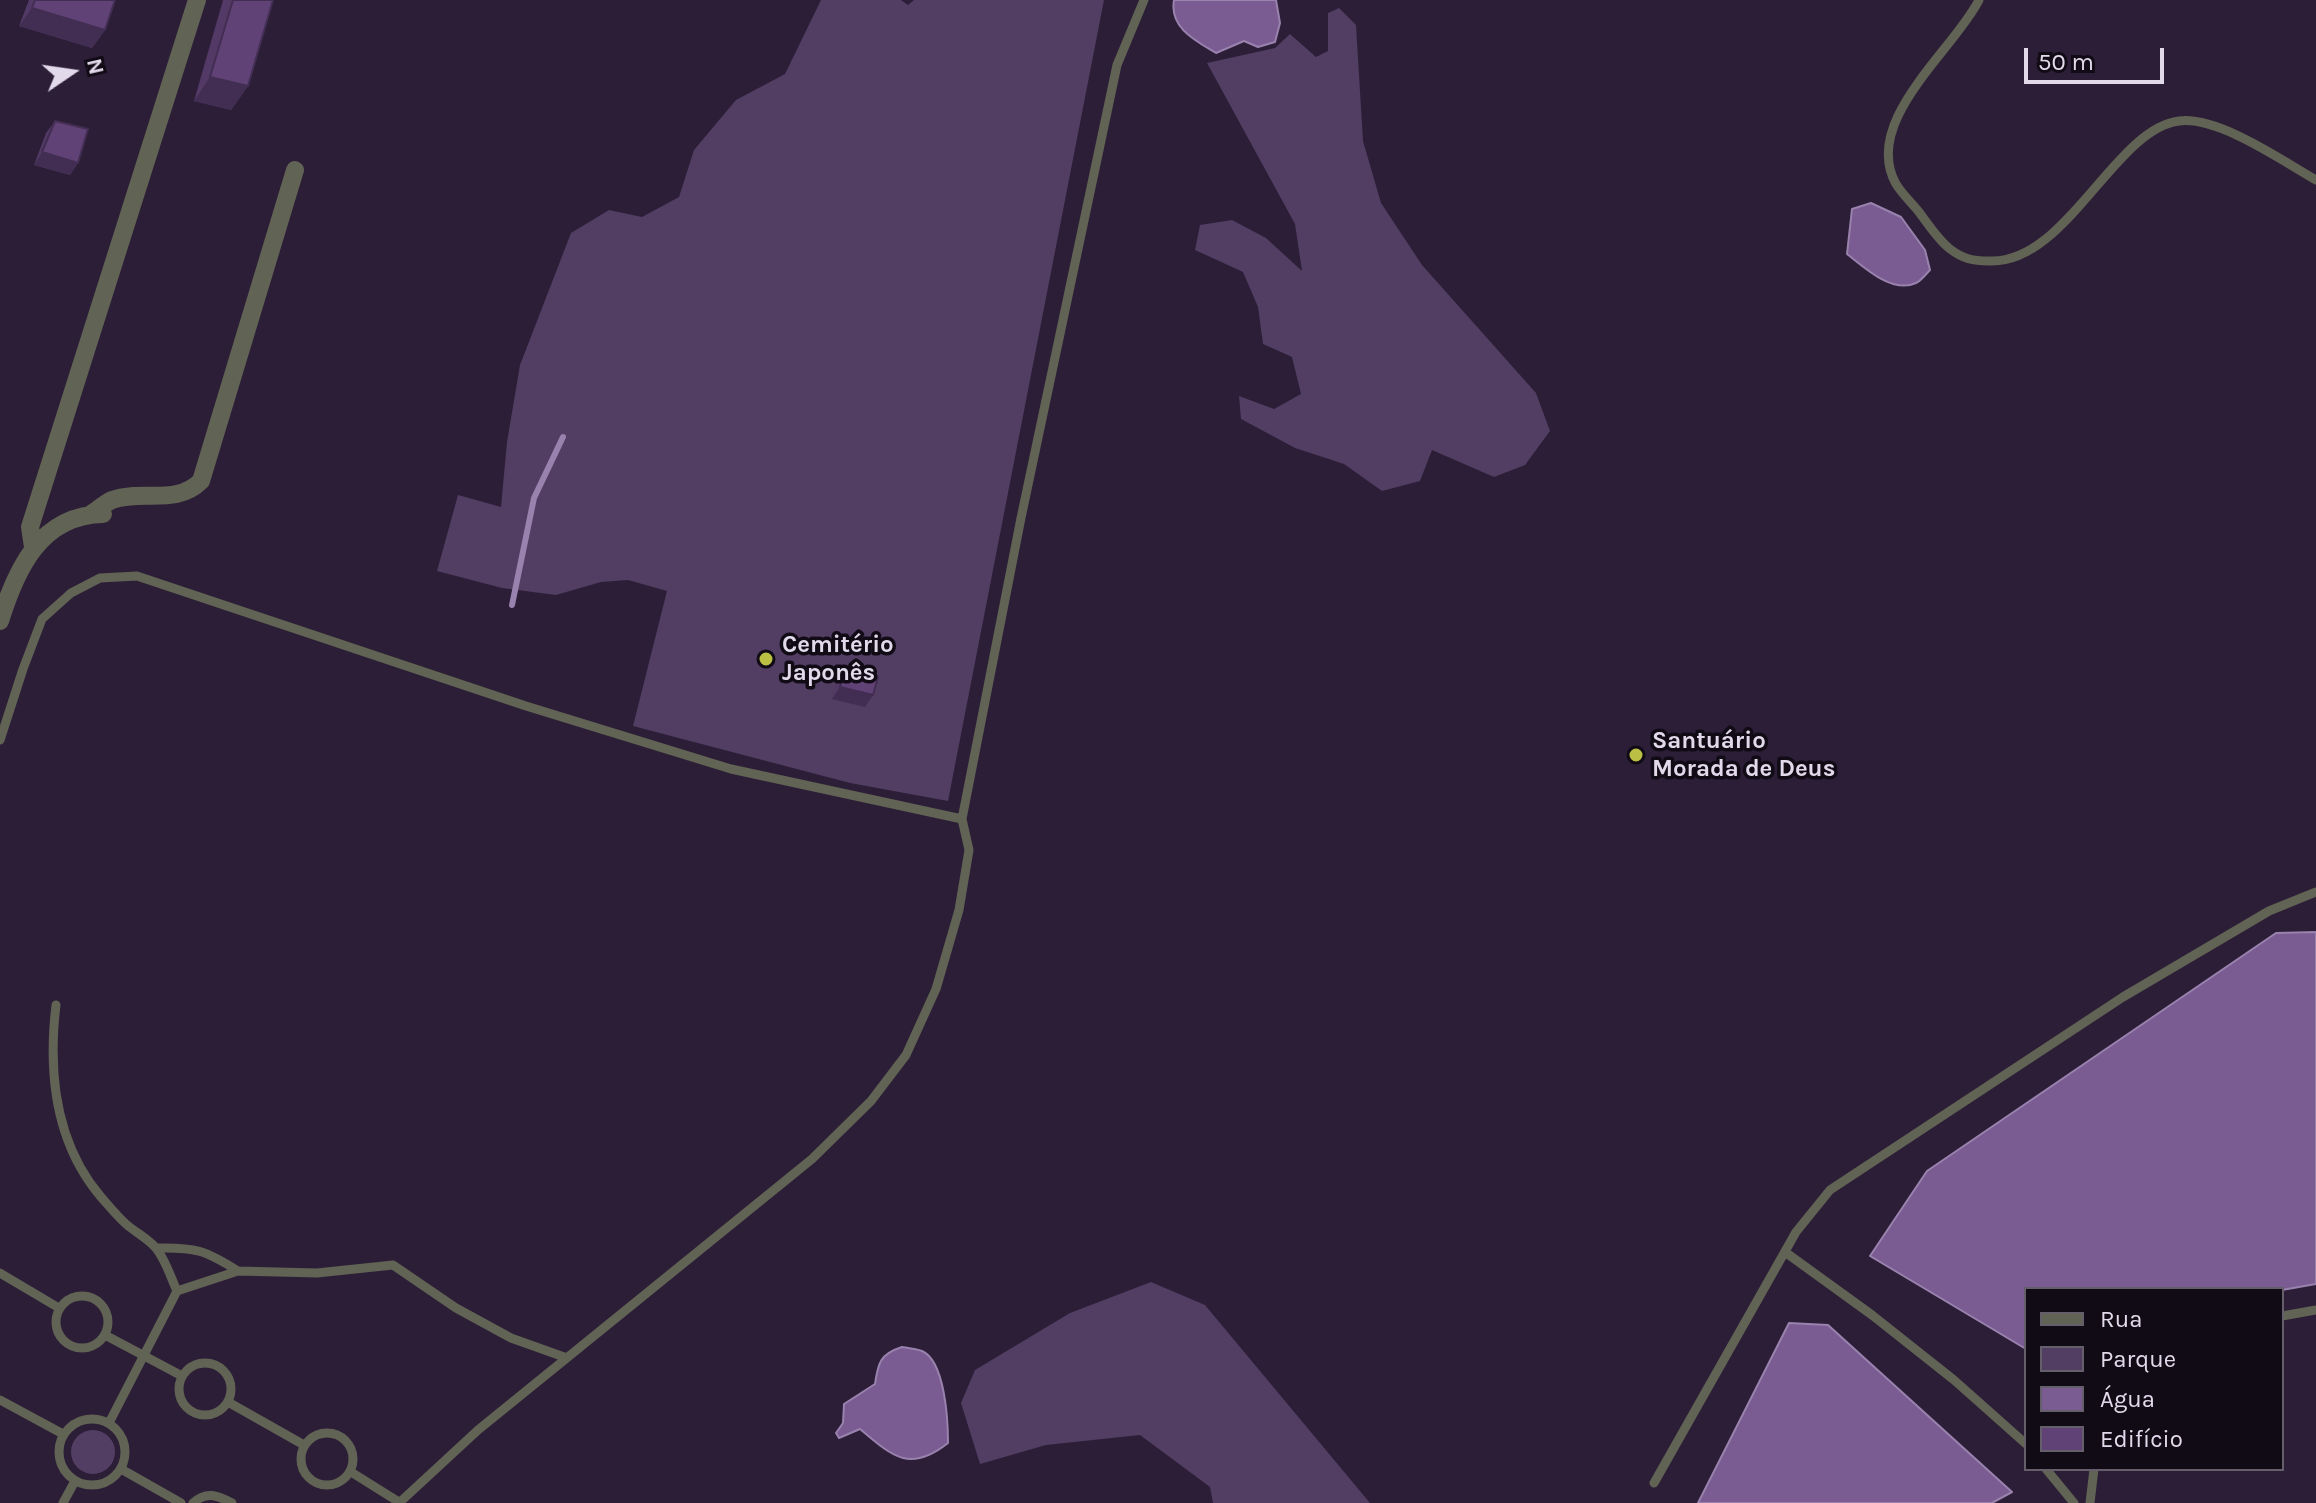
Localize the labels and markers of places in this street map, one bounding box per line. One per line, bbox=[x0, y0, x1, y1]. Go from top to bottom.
place label: Cemitério Japonês bbox=[782, 631, 894, 687]
marker: Cemitério Japonês bbox=[757, 650, 775, 668]
place label: Santuário Morada de Deus bbox=[1652, 727, 1835, 783]
marker: Santuário Morada de Deus bbox=[1627, 746, 1645, 764]

